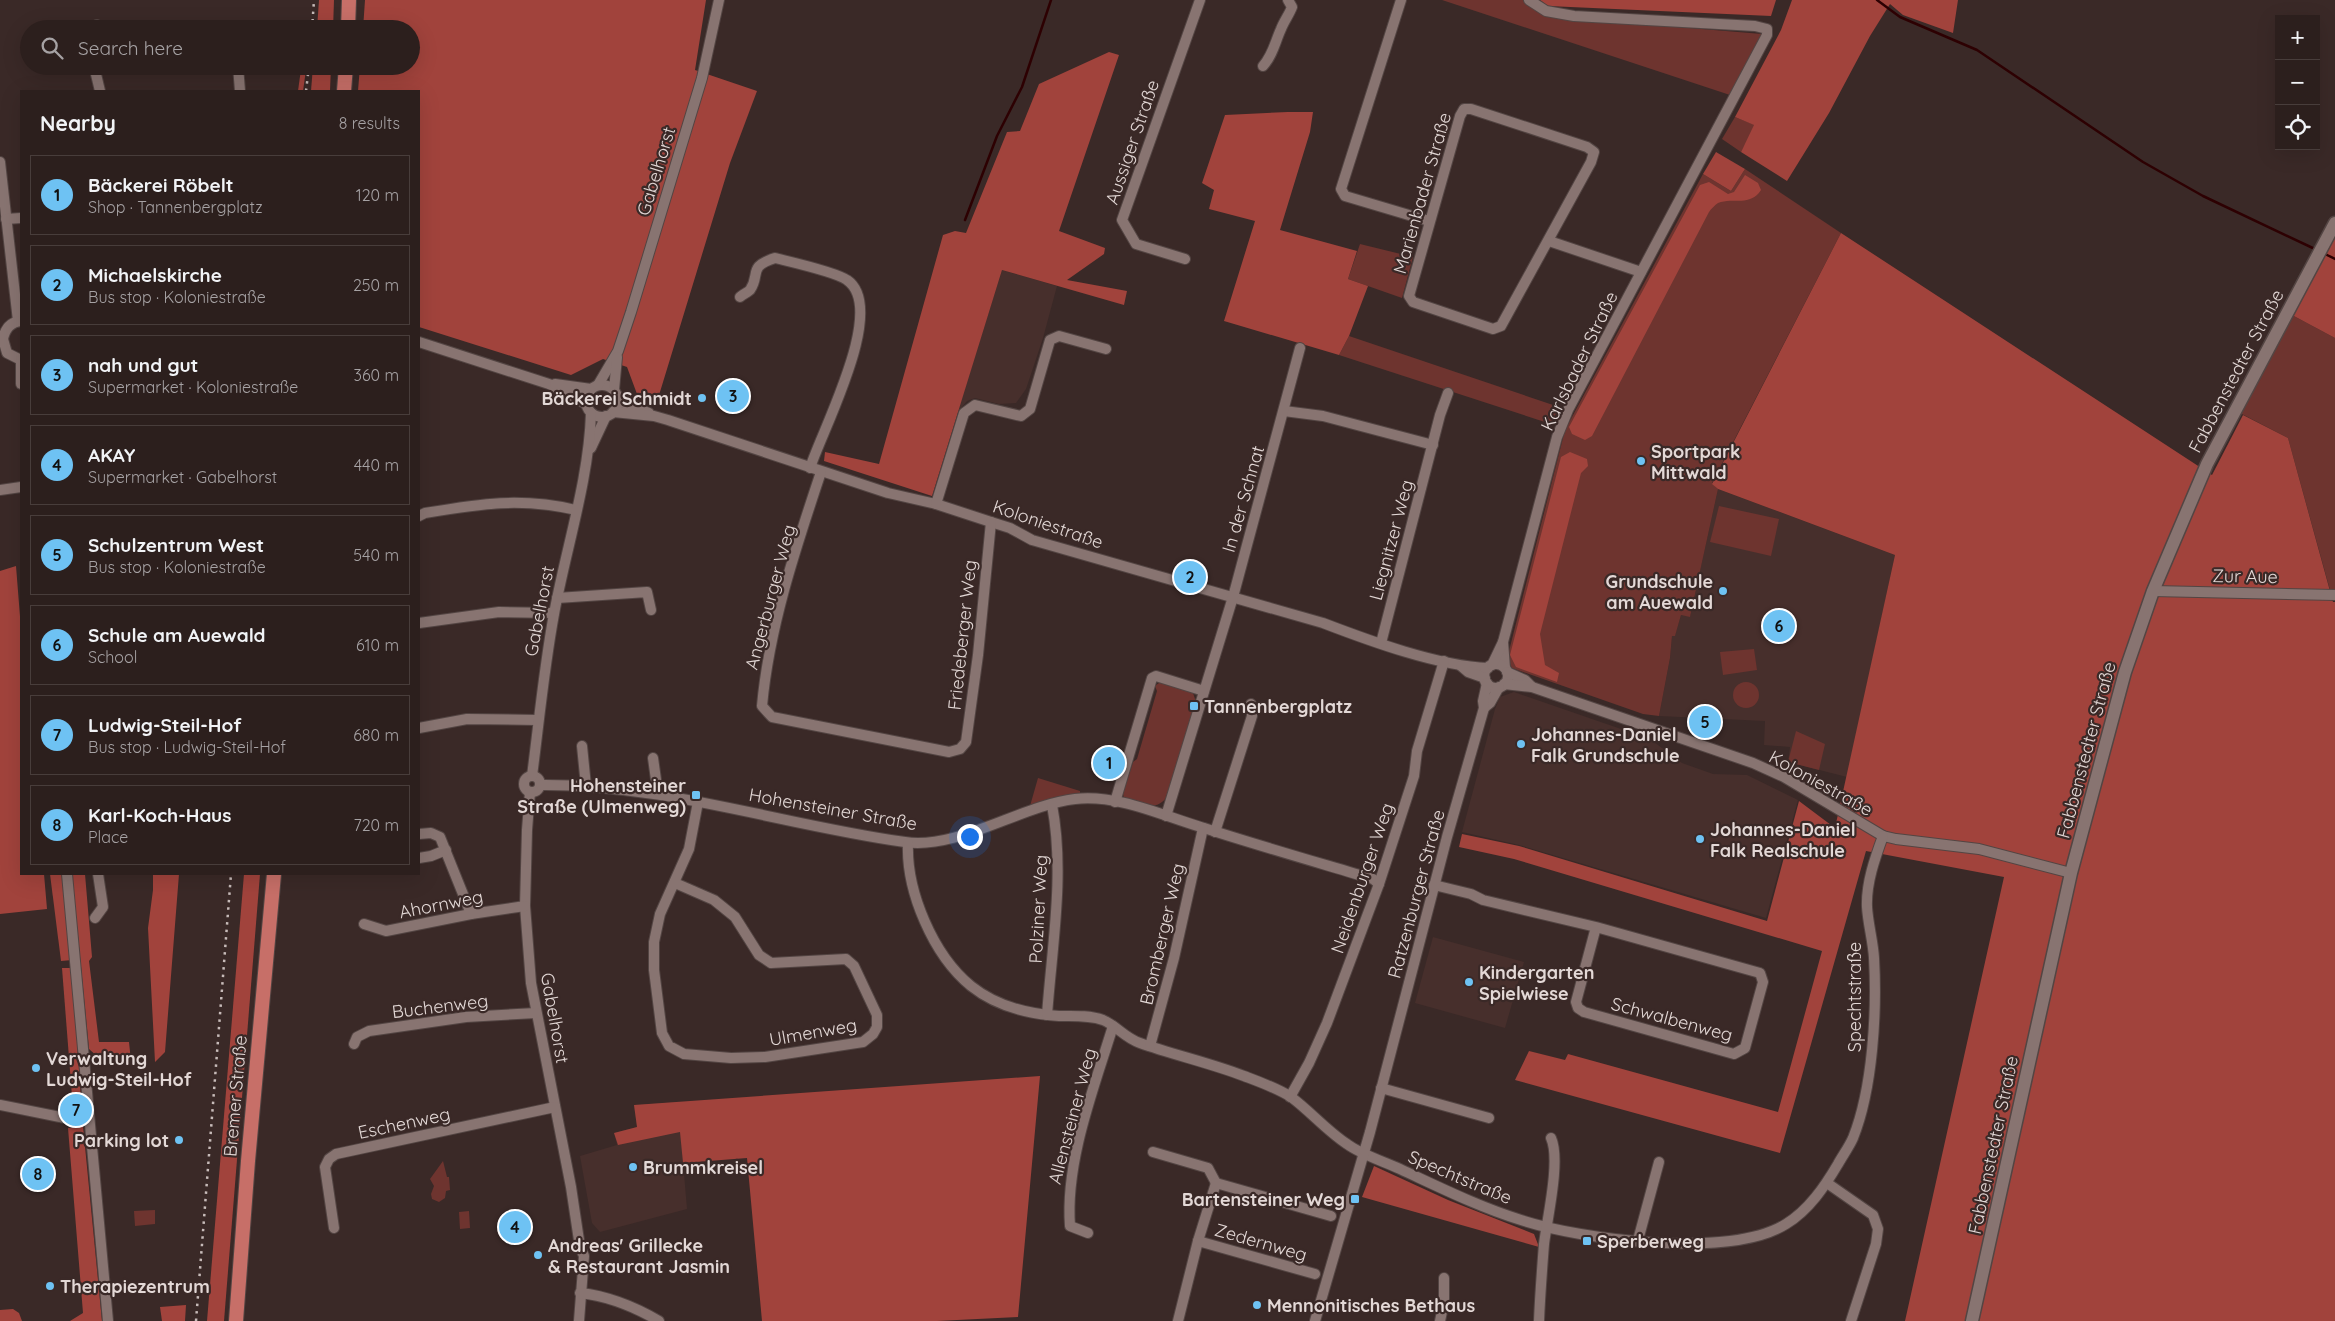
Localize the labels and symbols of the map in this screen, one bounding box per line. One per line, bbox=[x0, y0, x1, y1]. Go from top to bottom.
street label: Aussiger Straße bbox=[1100, 77, 1164, 207]
street label: Marienbader Straße bbox=[1388, 110, 1456, 276]
street label: Gabelhorst bbox=[632, 124, 680, 218]
street label: Fabbenstedter Straße bbox=[2183, 285, 2289, 457]
street label: Karlsbader Straße bbox=[1535, 288, 1623, 434]
pin: 3 bbox=[717, 377, 749, 415]
place label: Bäckerei Schmidt bbox=[542, 387, 692, 410]
marker: Bäckerei Schmidt bbox=[696, 392, 708, 404]
place label: Sportpark Mittwald bbox=[1651, 440, 1740, 484]
street label: In der Schnat bbox=[1217, 443, 1269, 555]
marker: Sportpark Mittwald bbox=[1635, 455, 1647, 467]
street label: Liegnitzer Weg bbox=[1364, 477, 1418, 603]
street label: Koloniestraße bbox=[990, 494, 1106, 554]
street label: Angerburger Weg bbox=[740, 522, 800, 672]
pin: 2 bbox=[1174, 558, 1206, 596]
street label: Friedeberger Weg bbox=[943, 559, 981, 711]
street label: Gabelhorst bbox=[519, 564, 559, 658]
street label: Zur Aue bbox=[2212, 564, 2278, 588]
place label: Grundschule am Auewald bbox=[1606, 570, 1713, 614]
marker: Grundschule am Auewald bbox=[1717, 585, 1729, 597]
pin: 6 bbox=[1763, 607, 1795, 645]
street label: Fabbenstedter Straße bbox=[2051, 659, 2121, 841]
place label: Tannenbergplatz bbox=[1204, 695, 1352, 718]
marker: Tannenbergplatz bbox=[1188, 700, 1200, 712]
pin: 5 bbox=[1689, 703, 1721, 741]
place label: Johannes-Daniel Falk Grundschule bbox=[1531, 723, 1680, 767]
marker: Johannes-Daniel Falk Grundschule bbox=[1515, 738, 1527, 750]
pin: 1 bbox=[1093, 744, 1125, 782]
street label: Koloniestraße bbox=[1765, 745, 1877, 821]
place label: Hohensteiner Straße (Ulmenweg) bbox=[517, 774, 686, 818]
street label: Hohensteiner Straße bbox=[747, 783, 919, 835]
marker: Hohensteiner Straße (Ulmenweg) bbox=[690, 789, 702, 801]
street label: Neidenburger Weg bbox=[1325, 800, 1399, 956]
street label: Ratzenburger Straße bbox=[1382, 807, 1450, 981]
place label: Johannes-Daniel Falk Realschule bbox=[1710, 818, 1856, 862]
your location bbox=[957, 824, 983, 850]
marker: Johannes-Daniel Falk Realschule bbox=[1694, 833, 1706, 845]
street label: Polziner Weg bbox=[1024, 854, 1052, 964]
street label: Bromberger Weg bbox=[1135, 861, 1189, 1007]
street label: Ahornweg bbox=[397, 885, 485, 923]
street label: Spechtstraße bbox=[1843, 942, 1866, 1052]
place label: Kindergarten Spielwiese bbox=[1479, 961, 1594, 1005]
street label: Gabelhorst bbox=[536, 971, 574, 1065]
marker: Kindergarten Spielwiese bbox=[1463, 976, 1475, 988]
street label: Buchenweg bbox=[390, 989, 490, 1023]
street label: Schwalbenweg bbox=[1609, 992, 1735, 1046]
street label: Ulmenweg bbox=[767, 1013, 859, 1051]
street label: Bremer Straße bbox=[218, 1034, 252, 1158]
street label: Allensteiner Weg bbox=[1043, 1046, 1101, 1186]
place label: Verwaltung Ludwig-Steil-Hof bbox=[46, 1047, 192, 1091]
street label: Fabbenstedter Straße bbox=[1963, 1054, 2023, 1236]
marker: Verwaltung Ludwig-Steil-Hof bbox=[30, 1062, 42, 1074]
pin: 7 bbox=[60, 1091, 92, 1129]
street label: Eschenweg bbox=[356, 1102, 452, 1144]
place label: Parking lot bbox=[74, 1129, 169, 1152]
marker: Parking lot bbox=[173, 1134, 185, 1146]
street label: Spechtstraße bbox=[1405, 1145, 1515, 1209]
pin: 8 bbox=[22, 1155, 54, 1193]
place label: Brummkreisel bbox=[643, 1156, 763, 1179]
marker: Brummkreisel bbox=[627, 1161, 639, 1173]
place label: Bartensteiner Weg bbox=[1182, 1188, 1345, 1211]
marker: Bartensteiner Weg bbox=[1349, 1193, 1361, 1205]
pin: 4 bbox=[499, 1208, 531, 1246]
street label: Zedernweg bbox=[1212, 1218, 1310, 1266]
place label: Sperberweg bbox=[1597, 1230, 1704, 1253]
place label: Andreas' Grillecke & Restaurant Jasmin bbox=[548, 1234, 730, 1278]
marker: Sperberweg bbox=[1581, 1235, 1593, 1247]
marker: Andreas' Grillecke & Restaurant Jasmin bbox=[532, 1249, 544, 1261]
place label: Therapiezentrum bbox=[60, 1275, 210, 1298]
marker: Therapiezentrum bbox=[44, 1280, 56, 1292]
place label: Mennonitisches Bethaus bbox=[1267, 1294, 1476, 1317]
marker: Mennonitisches Bethaus bbox=[1251, 1299, 1263, 1311]

